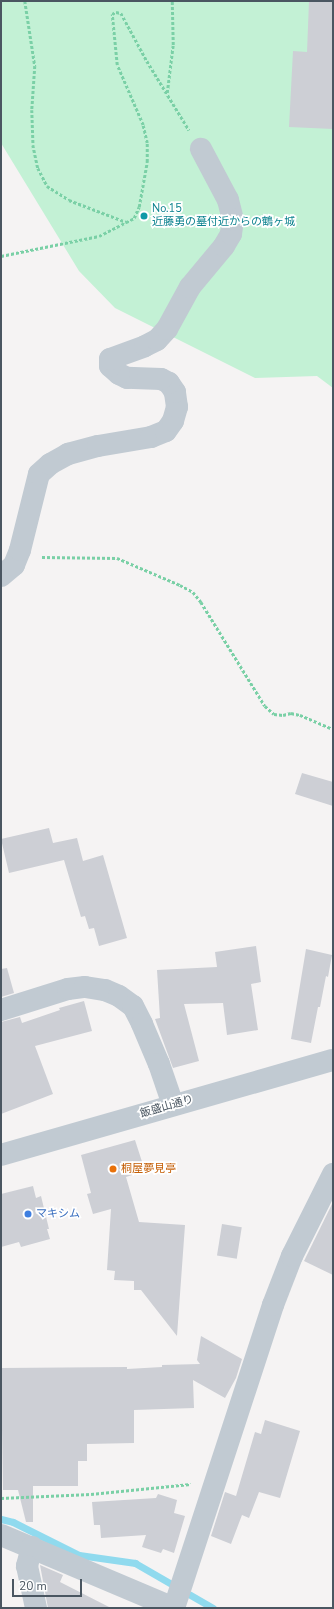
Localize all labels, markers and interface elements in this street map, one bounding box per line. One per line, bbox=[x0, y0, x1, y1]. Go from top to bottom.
place label: No.15 近藤勇の墓付近からの鶴ヶ城 bbox=[152, 203, 295, 229]
marker: No.15 近藤勇の墓付近からの鶴ヶ城 bbox=[139, 211, 149, 221]
street label: 飯盛山通り bbox=[139, 1093, 195, 1121]
place label: 桐屋夢見亭 bbox=[121, 1162, 176, 1176]
marker: 桐屋夢見亭 bbox=[108, 1164, 118, 1174]
place label: マキシム bbox=[36, 1207, 80, 1221]
marker: マキシム bbox=[23, 1209, 33, 1219]
scale bar bbox=[14, 1571, 84, 1597]
text: 20 m bbox=[19, 1578, 47, 1594]

